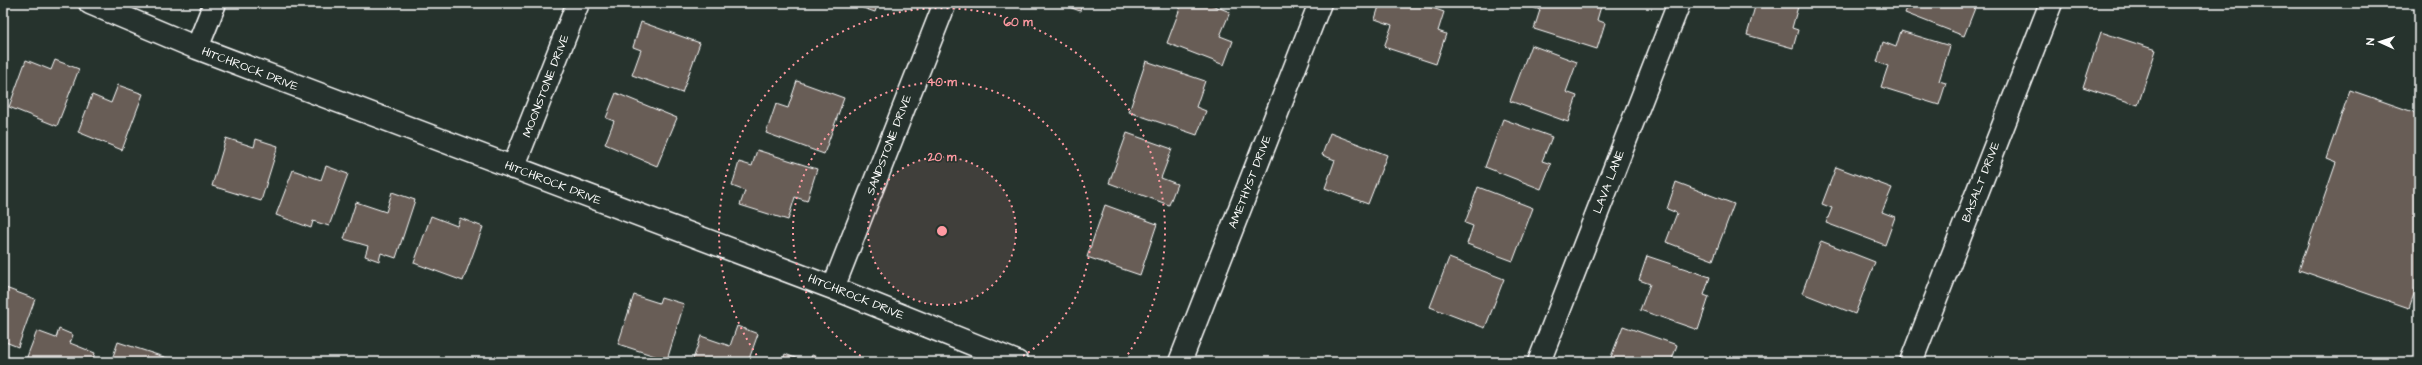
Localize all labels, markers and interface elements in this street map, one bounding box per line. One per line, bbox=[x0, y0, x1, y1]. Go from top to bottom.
text: 60 m bbox=[1003, 14, 1033, 31]
north arrow bbox=[2360, 22, 2400, 62]
street label: MOONSTONE DRIVE bbox=[519, 32, 573, 140]
text: N bbox=[2363, 38, 2378, 45]
street label: HITCHROCK DRIVE bbox=[199, 43, 301, 95]
text: 40 m bbox=[927, 74, 958, 91]
street label: SANDSTONE DRIVE bbox=[862, 92, 916, 198]
street label: AMETHYST DRIVE bbox=[1224, 133, 1276, 231]
street label: BASALT DRIVE bbox=[1958, 139, 2004, 225]
street label: LAVA LANE bbox=[1589, 148, 1629, 216]
text: 20 m bbox=[927, 149, 957, 166]
street label: HITCHROCK DRIVE bbox=[502, 157, 604, 209]
centre of rings bbox=[935, 224, 949, 238]
street label: HITCHROCK DRIVE bbox=[805, 270, 907, 324]

